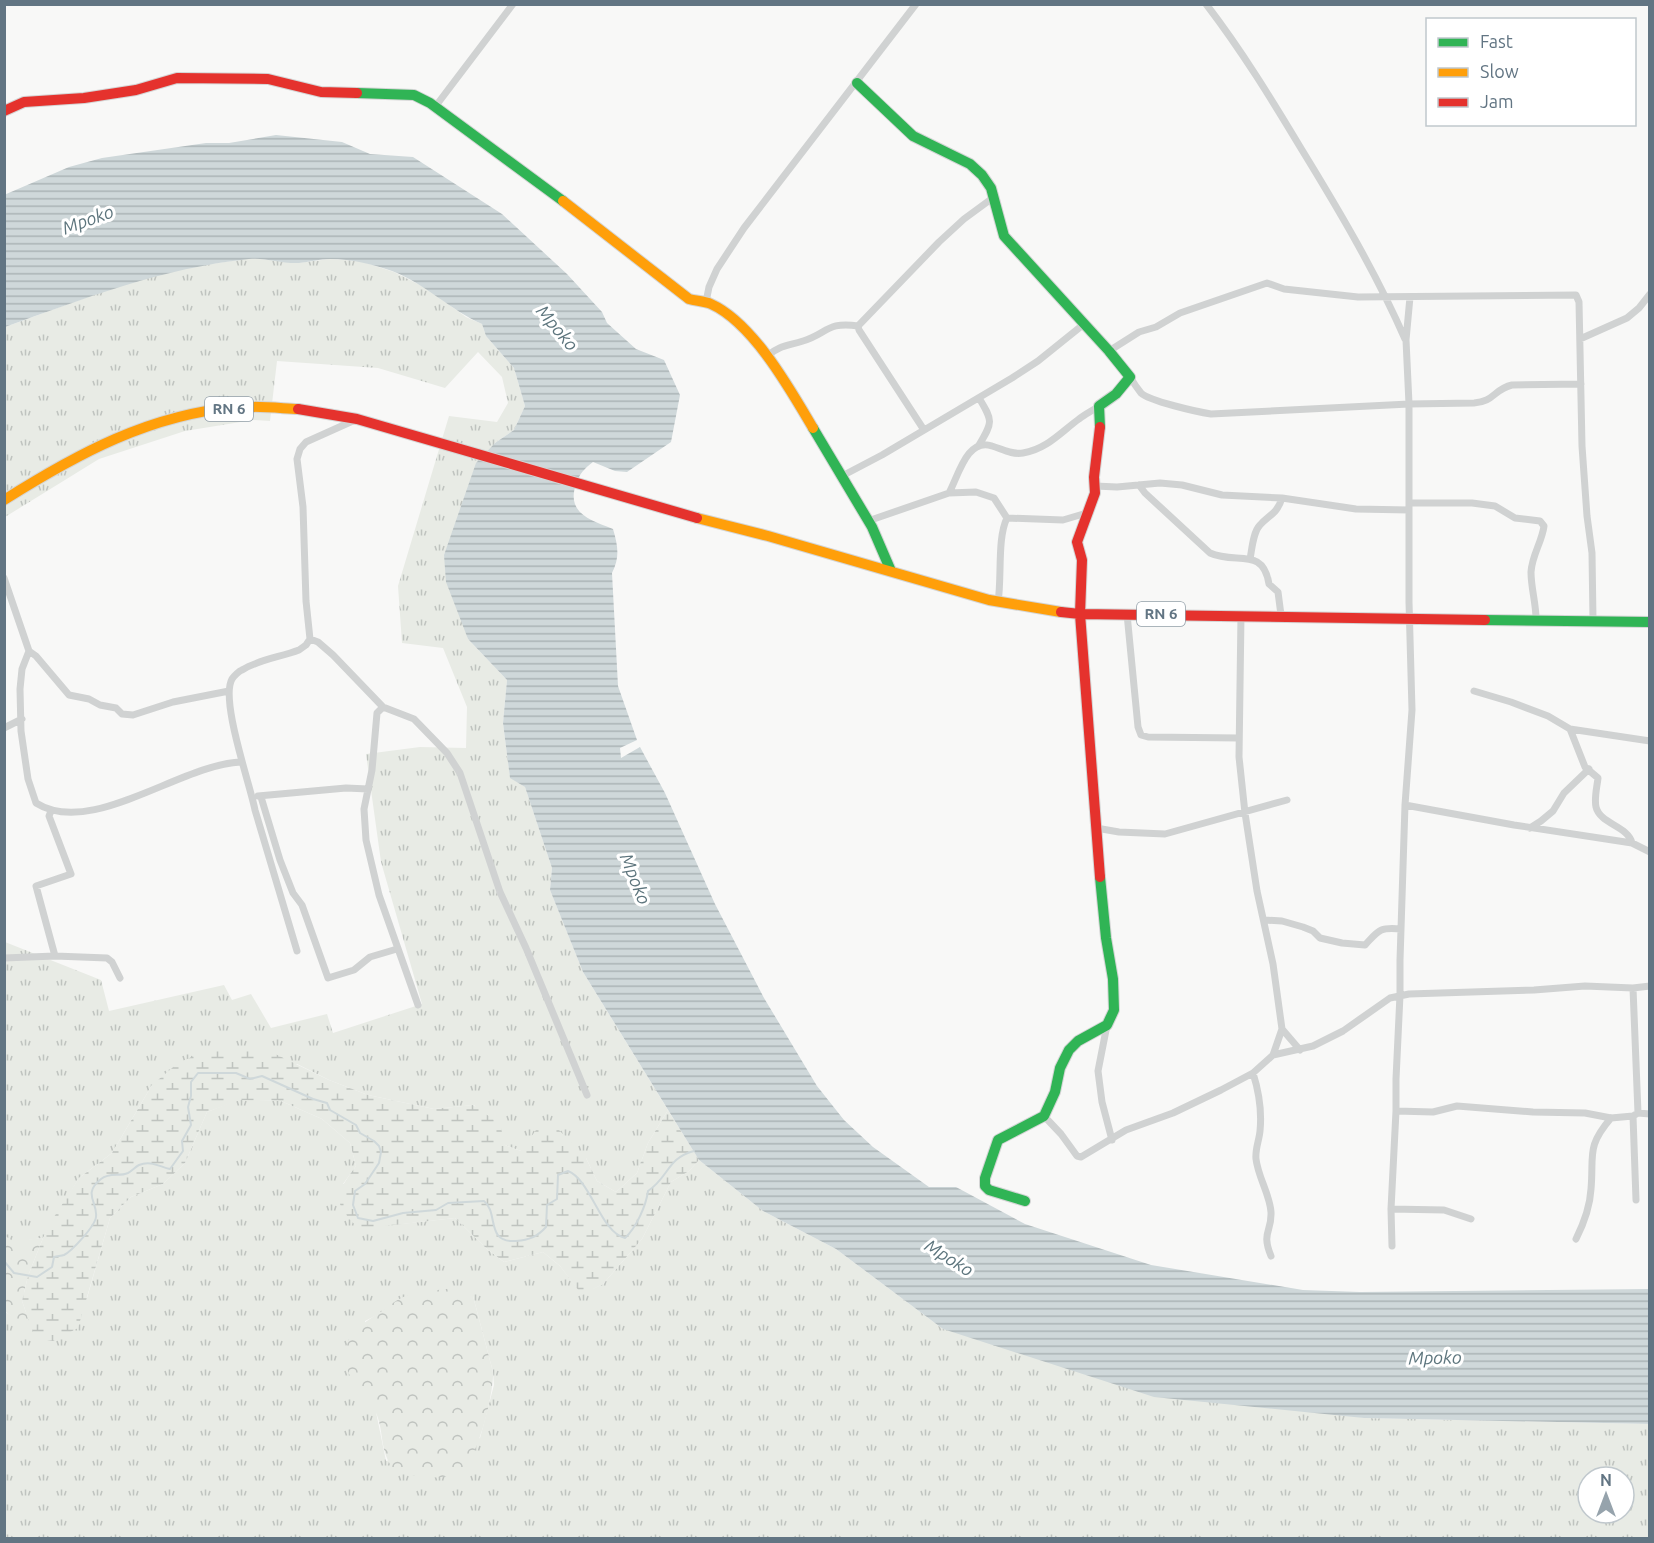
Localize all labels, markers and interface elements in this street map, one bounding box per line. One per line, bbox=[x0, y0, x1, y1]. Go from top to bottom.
legend bbox=[1426, 18, 1636, 126]
text: Fast bbox=[1480, 31, 1513, 51]
text: Slow bbox=[1480, 61, 1519, 81]
text: Jam bbox=[1480, 91, 1514, 111]
water label: Mpoko bbox=[59, 200, 116, 238]
water label: Mpoko bbox=[533, 301, 583, 354]
road number: RN 6 bbox=[205, 397, 253, 421]
road number: RN 6 bbox=[1137, 602, 1185, 626]
water label: Mpoko bbox=[617, 850, 655, 907]
water label: Mpoko bbox=[922, 1235, 978, 1280]
water label: Mpoko bbox=[1408, 1347, 1462, 1367]
north arrow bbox=[1576, 1465, 1636, 1525]
text: N bbox=[1600, 1471, 1612, 1489]

